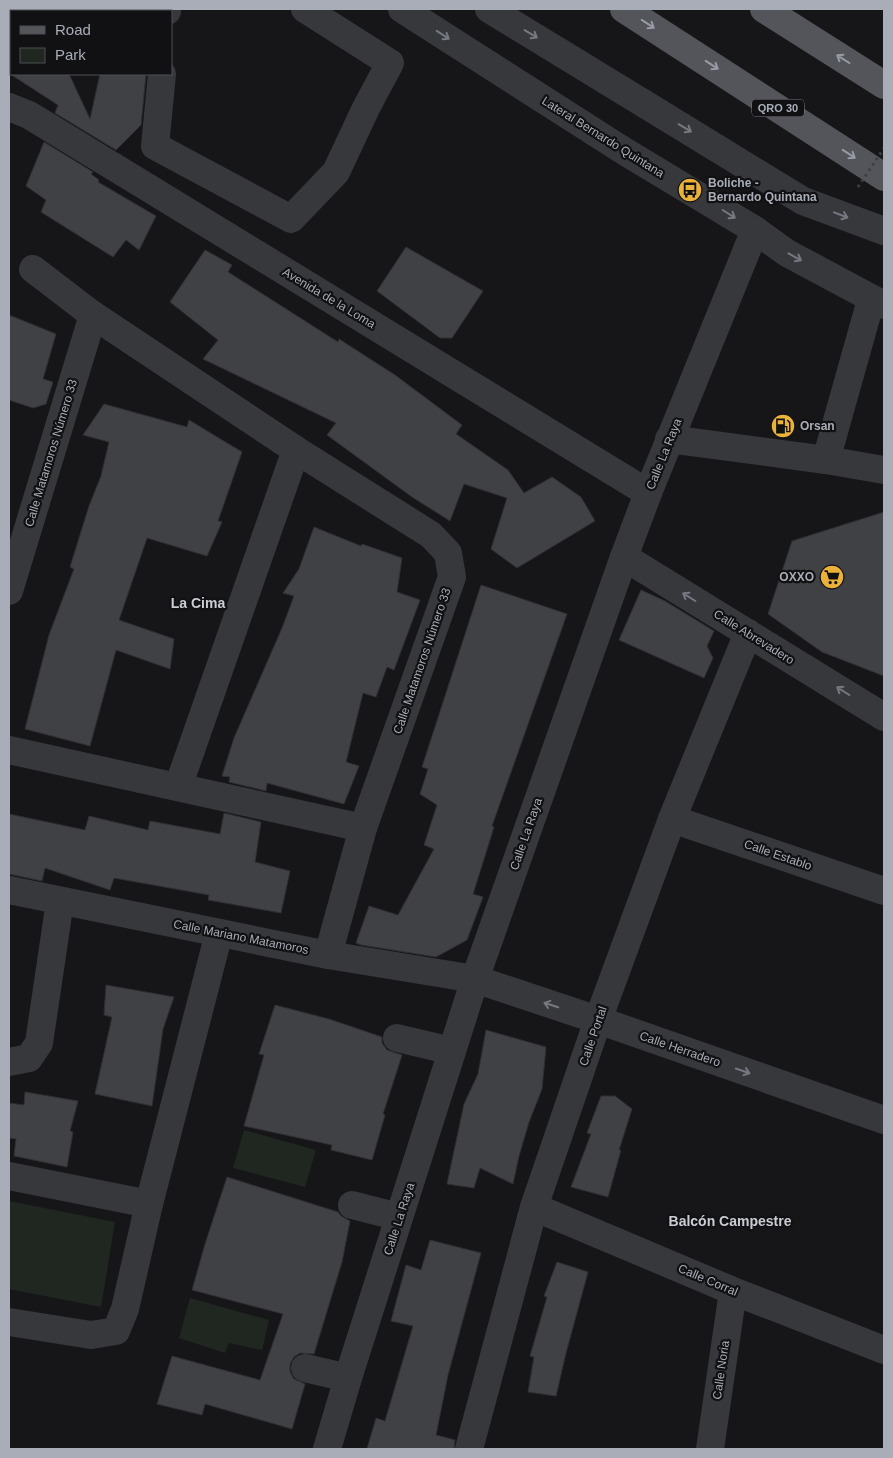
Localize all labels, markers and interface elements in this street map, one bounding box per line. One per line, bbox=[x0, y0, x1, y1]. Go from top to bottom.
legend bbox=[10, 10, 172, 75]
one-way arrow bbox=[640, 19, 654, 29]
text: Road bbox=[55, 21, 91, 38]
one-way arrow bbox=[436, 30, 450, 40]
one-way arrow bbox=[523, 30, 537, 40]
text: Park bbox=[55, 46, 86, 63]
one-way arrow bbox=[837, 54, 851, 64]
one-way arrow bbox=[705, 61, 719, 71]
street label: Lateral Bernardo Quintana bbox=[539, 94, 667, 181]
road number: QRO 30 bbox=[752, 100, 804, 116]
one-way arrow bbox=[677, 124, 691, 134]
one-way arrow bbox=[841, 149, 855, 159]
place label: Boliche - Bernardo Quintana bbox=[708, 176, 817, 204]
bus stop icon: Boliche - Bernardo Quintana bbox=[677, 177, 703, 203]
one-way arrow bbox=[722, 209, 736, 220]
one-way arrow bbox=[834, 212, 849, 221]
one-way arrow bbox=[788, 253, 802, 263]
street label: Avenida de la Loma bbox=[280, 265, 378, 331]
street label: Calle Matamoros Número 33 bbox=[22, 377, 80, 528]
fuel station icon: Orsan bbox=[770, 413, 796, 439]
street label: Calle La Raya bbox=[643, 416, 685, 492]
place label: Orsan bbox=[800, 419, 835, 433]
supermarket icon: OXXO bbox=[819, 564, 845, 590]
place label: OXXO bbox=[779, 570, 814, 584]
street label: Calle Matamoros Número 33 bbox=[390, 586, 454, 736]
one-way arrow bbox=[683, 592, 697, 602]
district label: La Cima bbox=[171, 595, 225, 611]
street label: Calle Abrevadero bbox=[711, 607, 797, 667]
one-way arrow bbox=[836, 686, 850, 696]
street label: Calle La Raya bbox=[507, 796, 545, 872]
street label: Calle Establo bbox=[742, 837, 814, 873]
street label: Calle Mariano Matamoros bbox=[172, 917, 310, 957]
one-way arrow bbox=[544, 1000, 560, 1009]
street label: Calle Portal bbox=[576, 1004, 610, 1068]
street label: Calle Herradero bbox=[638, 1029, 723, 1070]
one-way arrow bbox=[735, 1067, 750, 1076]
street label: Calle La Raya bbox=[381, 1181, 417, 1257]
district label: Balcón Campestre bbox=[669, 1213, 792, 1229]
street label: Calle Corral bbox=[676, 1261, 740, 1299]
street label: Calle Noria bbox=[710, 1339, 732, 1400]

